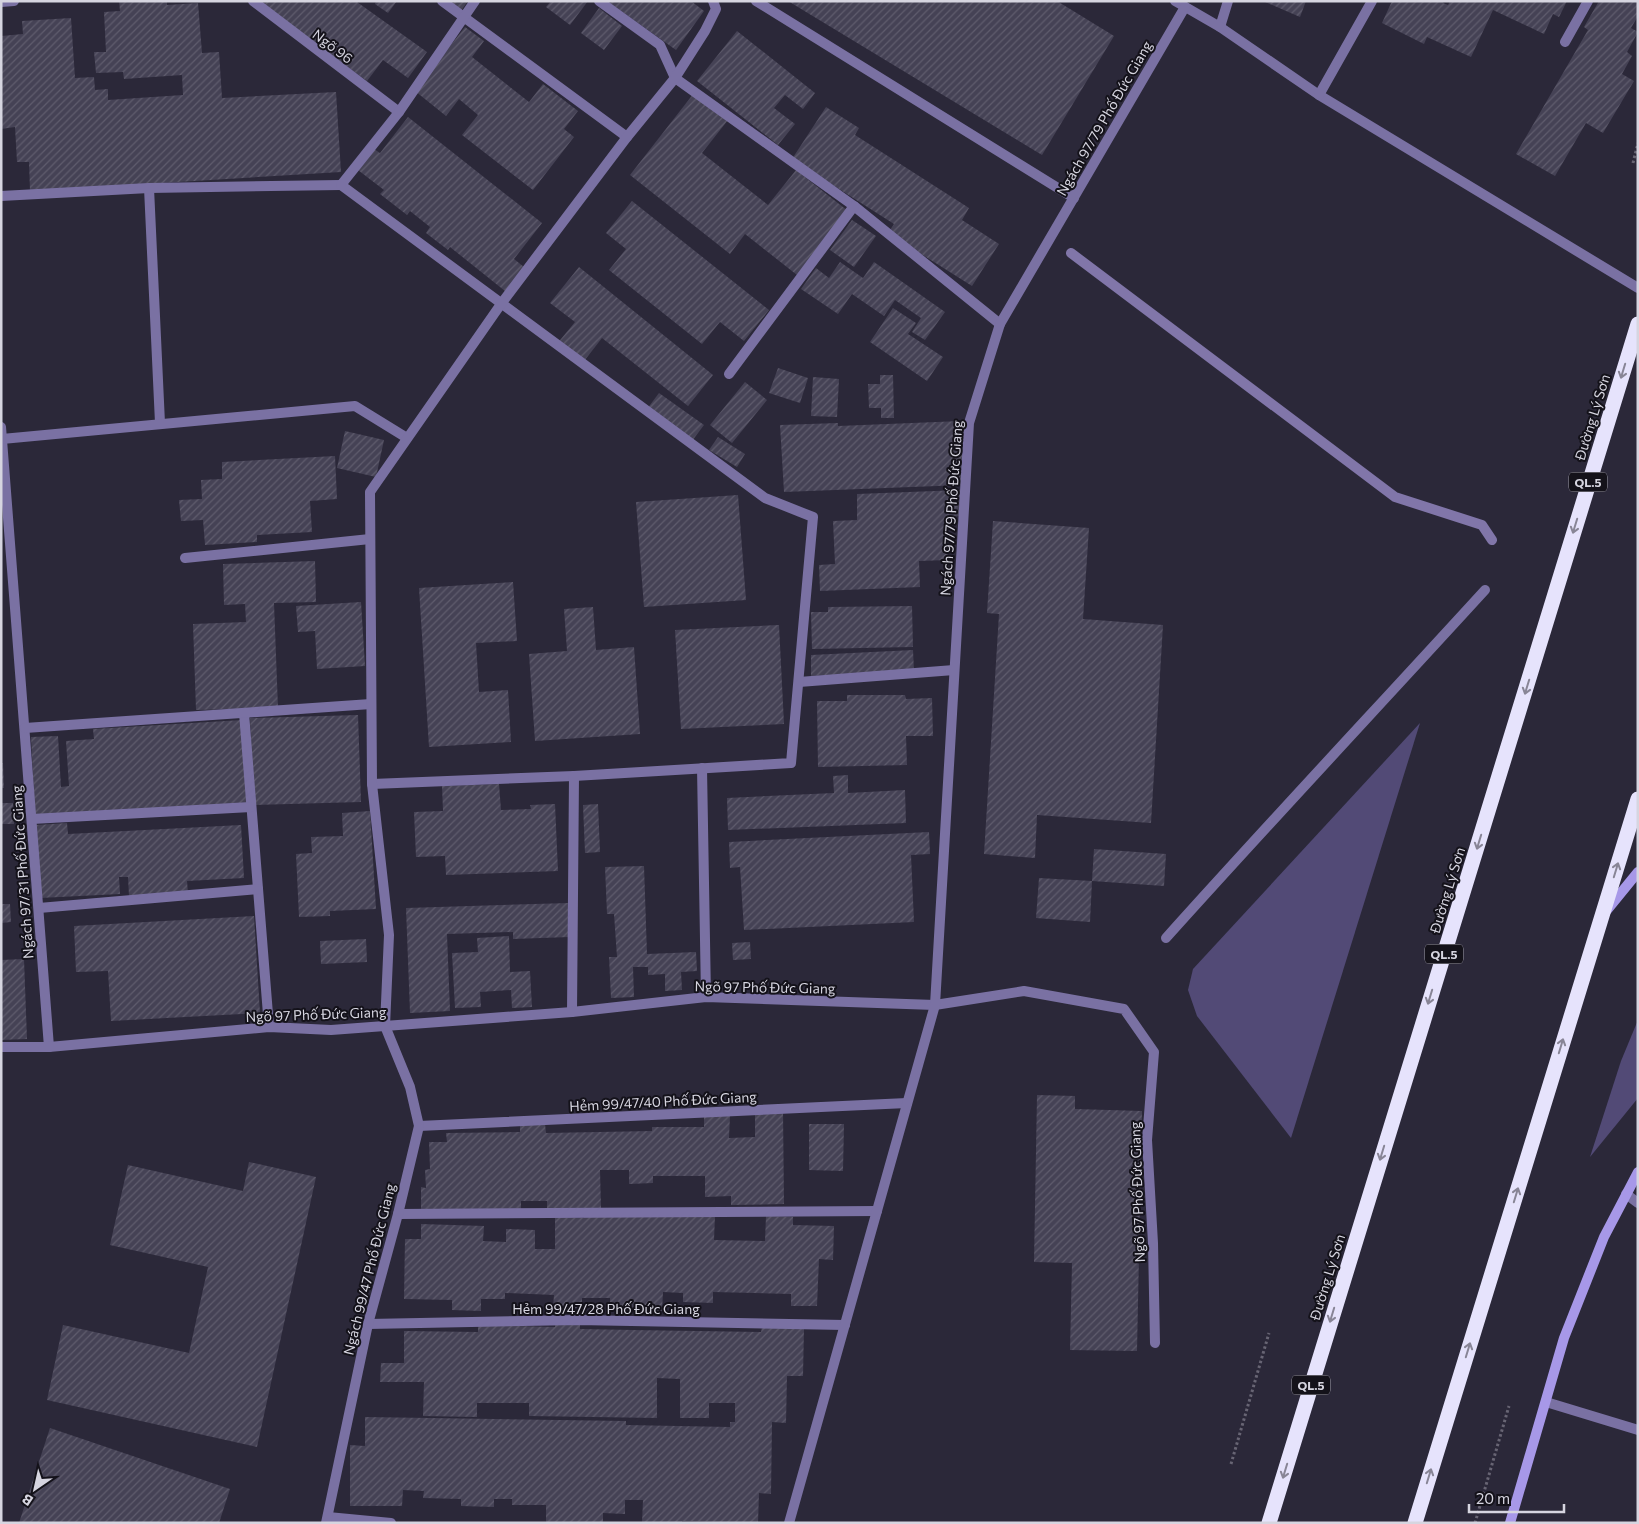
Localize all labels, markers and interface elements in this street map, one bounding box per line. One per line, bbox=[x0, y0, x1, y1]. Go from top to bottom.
street label: Ngõ 96 bbox=[309, 25, 357, 67]
street label: Ngách 97/79 Phố Đức Giang bbox=[1053, 37, 1156, 198]
one-way arrow bbox=[1618, 362, 1628, 378]
street label: Đường Lý Sơn bbox=[1571, 372, 1613, 463]
street label: Ngách 97/79 Phố Đức Giang bbox=[936, 419, 966, 596]
road number: QL.5 bbox=[1569, 472, 1607, 492]
one-way arrow bbox=[1569, 517, 1579, 533]
one-way arrow bbox=[1521, 679, 1531, 695]
street label: Ngách 97/31 Phố Đức Giang bbox=[7, 784, 37, 959]
one-way arrow bbox=[1473, 834, 1483, 850]
street label: Đường Lý Sơn bbox=[1426, 845, 1468, 936]
one-way arrow bbox=[1611, 862, 1621, 878]
road number: QL.5 bbox=[1425, 944, 1463, 964]
street label: Ngõ 97 Phố Đức Giang bbox=[694, 977, 836, 997]
one-way arrow bbox=[1425, 989, 1435, 1005]
street label: Ngõ 97 Phố Đức Giang bbox=[245, 1003, 387, 1025]
one-way arrow bbox=[1557, 1039, 1567, 1055]
street label: Hẻm 99/47/40 Phố Đức Giang bbox=[569, 1088, 758, 1114]
street label: Ngõ 97 Phố Đức Giang bbox=[1126, 1121, 1148, 1263]
one-way arrow bbox=[1377, 1144, 1387, 1160]
street label: Ngách 99/47 Phố Đức Giang bbox=[339, 1181, 399, 1357]
one-way arrow bbox=[1511, 1187, 1521, 1203]
street label: Đường Lý Sơn bbox=[1306, 1232, 1348, 1323]
street label: Hẻm 99/47/28 Phố Đức Giang bbox=[512, 1300, 700, 1317]
one-way arrow bbox=[1327, 1307, 1337, 1323]
one-way arrow bbox=[1463, 1342, 1473, 1358]
road number: QL.5 bbox=[1292, 1376, 1330, 1394]
one-way arrow bbox=[1279, 1462, 1289, 1478]
north arrow bbox=[10, 1464, 60, 1514]
one-way arrow bbox=[1425, 1469, 1435, 1485]
scale bar bbox=[1469, 1482, 1564, 1514]
text: 20 m bbox=[1476, 1489, 1510, 1507]
text: B bbox=[19, 1491, 36, 1510]

